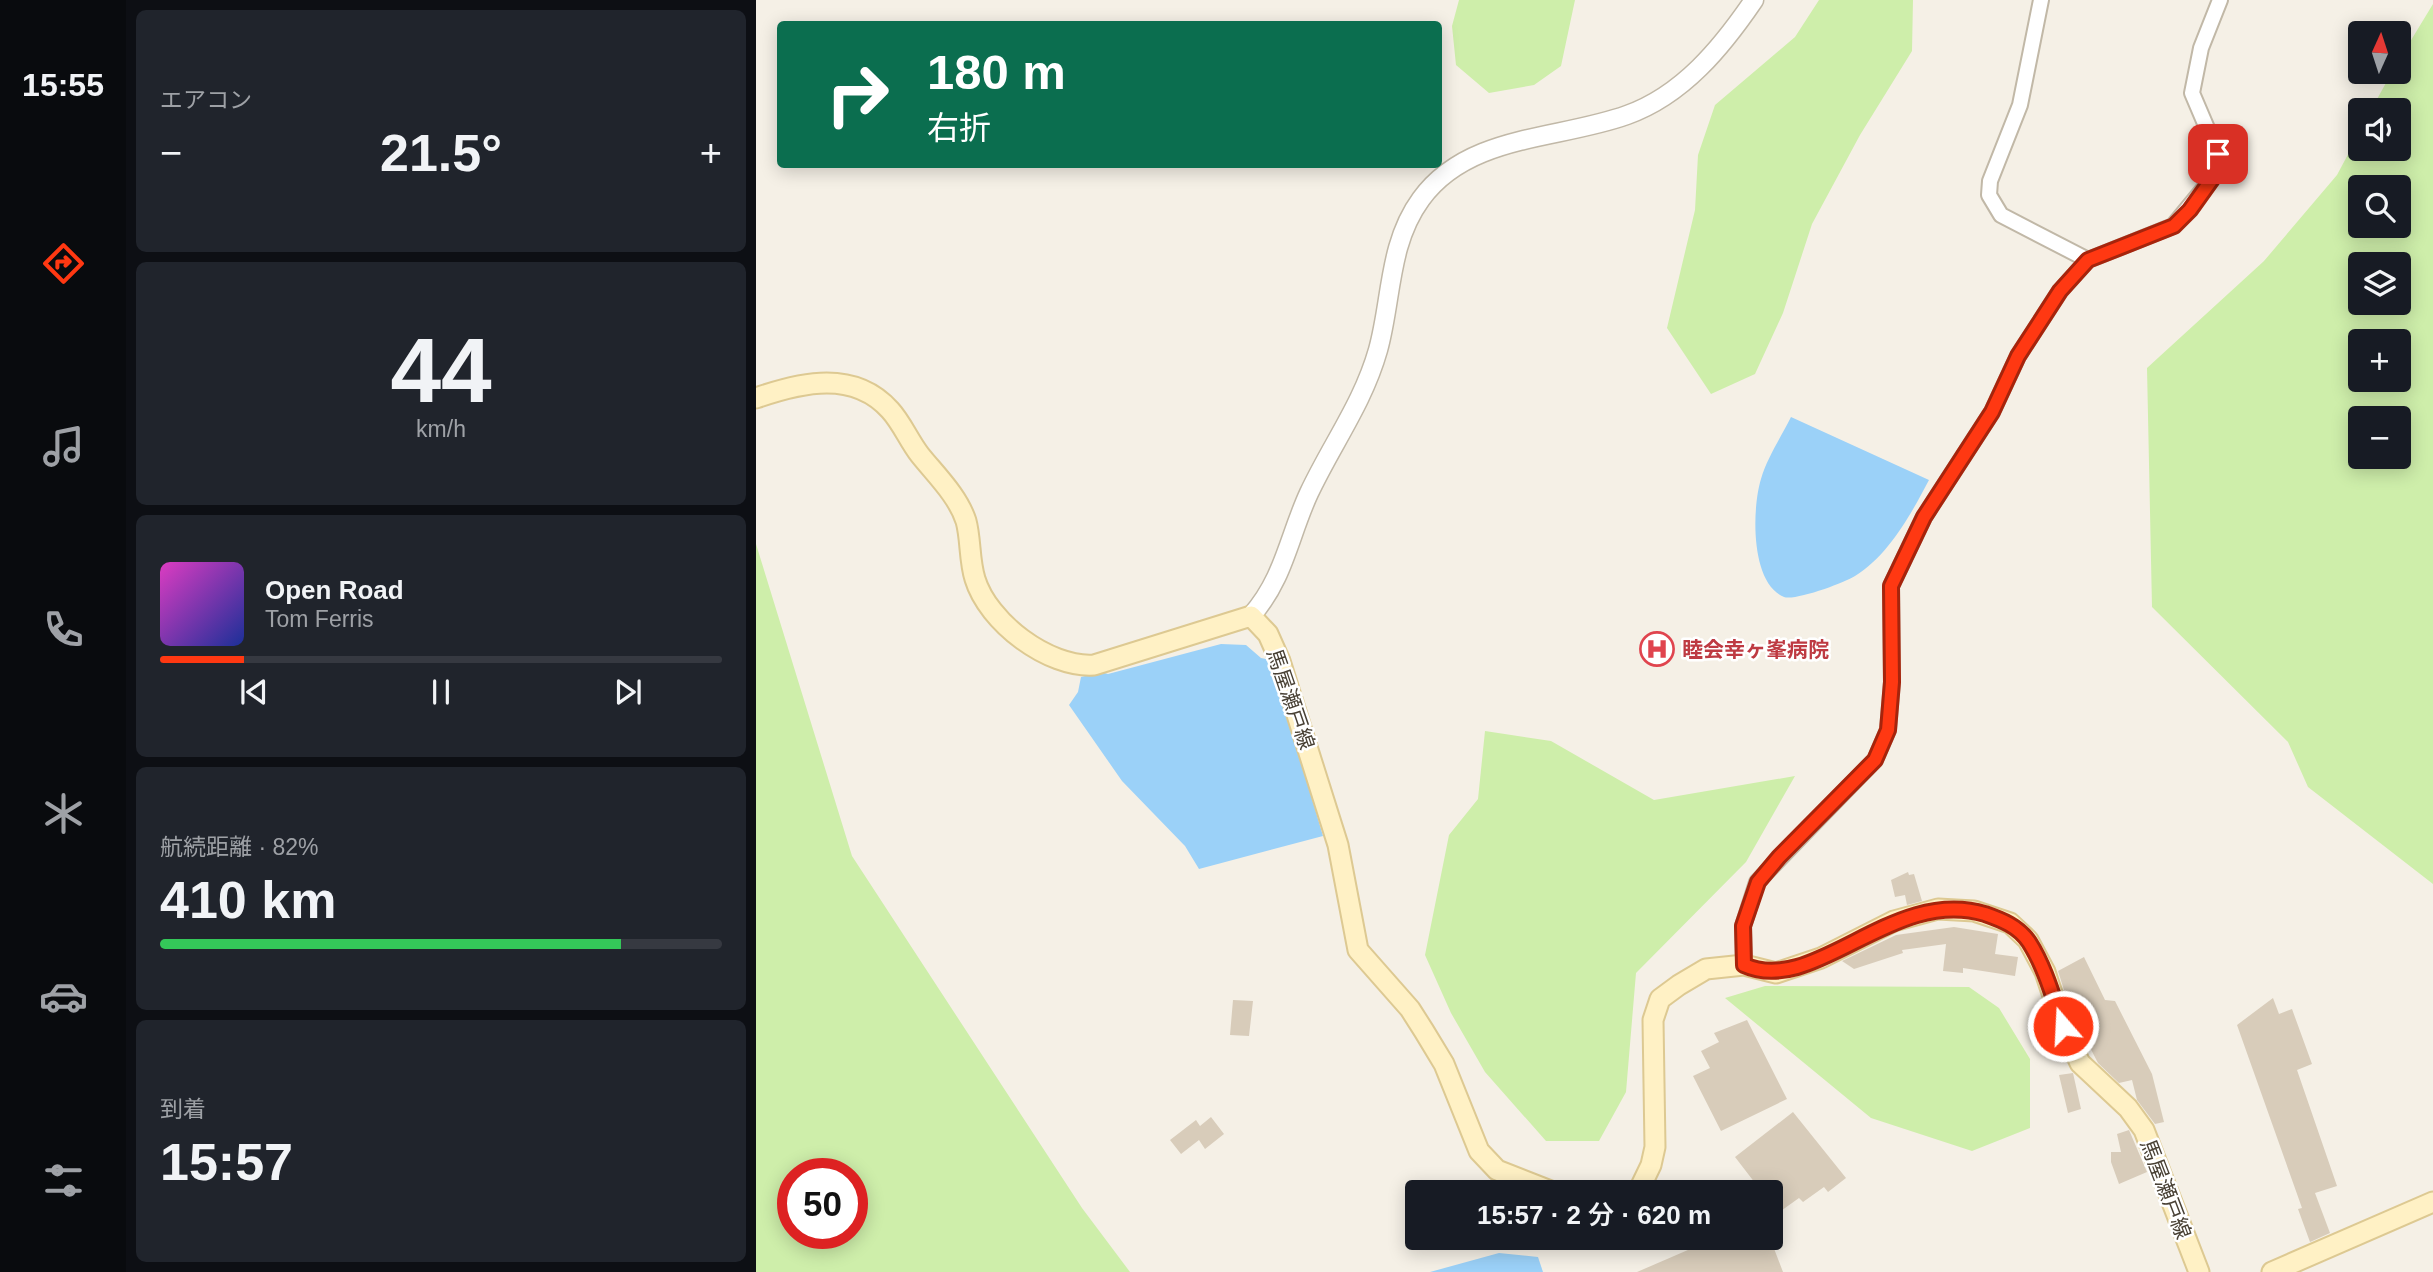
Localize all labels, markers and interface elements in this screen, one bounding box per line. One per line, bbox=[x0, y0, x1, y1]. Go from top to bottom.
north arrow bbox=[2348, 21, 2412, 84]
map controls bbox=[2348, 21, 2411, 469]
text: 180 m bbox=[927, 45, 1066, 99]
icon: right bbox=[812, 49, 903, 140]
text: 15:55 bbox=[22, 67, 104, 103]
text: エアコン bbox=[160, 87, 252, 113]
button: sound bbox=[2348, 98, 2411, 161]
text: 右折 bbox=[927, 110, 991, 146]
text: 21.5° bbox=[380, 124, 502, 182]
pin bbox=[2188, 124, 2248, 184]
text: − bbox=[160, 132, 182, 174]
text: + bbox=[700, 132, 722, 174]
icon: arrive bbox=[2199, 135, 2237, 173]
button: search bbox=[2348, 175, 2411, 238]
icon: directions bbox=[39, 239, 88, 288]
button: layers bbox=[2348, 252, 2411, 315]
text: 44 bbox=[390, 320, 492, 421]
button: + bbox=[2348, 329, 2411, 392]
button: − bbox=[2348, 406, 2411, 469]
text: km/h bbox=[416, 416, 466, 442]
icon: music bbox=[39, 422, 88, 471]
text: Open Road bbox=[265, 575, 404, 605]
icon: phone bbox=[39, 605, 88, 654]
text: Tom Ferris bbox=[265, 606, 374, 632]
hospital icon: 睦会幸ヶ峯病院 bbox=[1638, 630, 1676, 668]
place label: 睦会幸ヶ峯病院 bbox=[1682, 638, 1829, 661]
street label: 馬屋瀬戸線 bbox=[1263, 646, 1319, 752]
icon: previous bbox=[235, 673, 273, 711]
icon: pause bbox=[422, 673, 460, 711]
icon: next bbox=[609, 673, 647, 711]
icon: climate bbox=[39, 789, 88, 838]
text: 航続距離 · 82% bbox=[160, 834, 318, 860]
text: 410 km bbox=[160, 871, 336, 929]
icon: car bbox=[39, 972, 88, 1021]
position arrow bbox=[2026, 989, 2100, 1063]
text: 到着 bbox=[160, 1096, 206, 1122]
text: 15:57 bbox=[160, 1133, 293, 1191]
street label: 馬屋瀬戸線 bbox=[2136, 1136, 2196, 1242]
icon: filters bbox=[39, 1156, 88, 1205]
speed limit sign: 50 bbox=[777, 1158, 868, 1249]
text: 15:57 · 2 分 · 620 m bbox=[1477, 1200, 1711, 1230]

